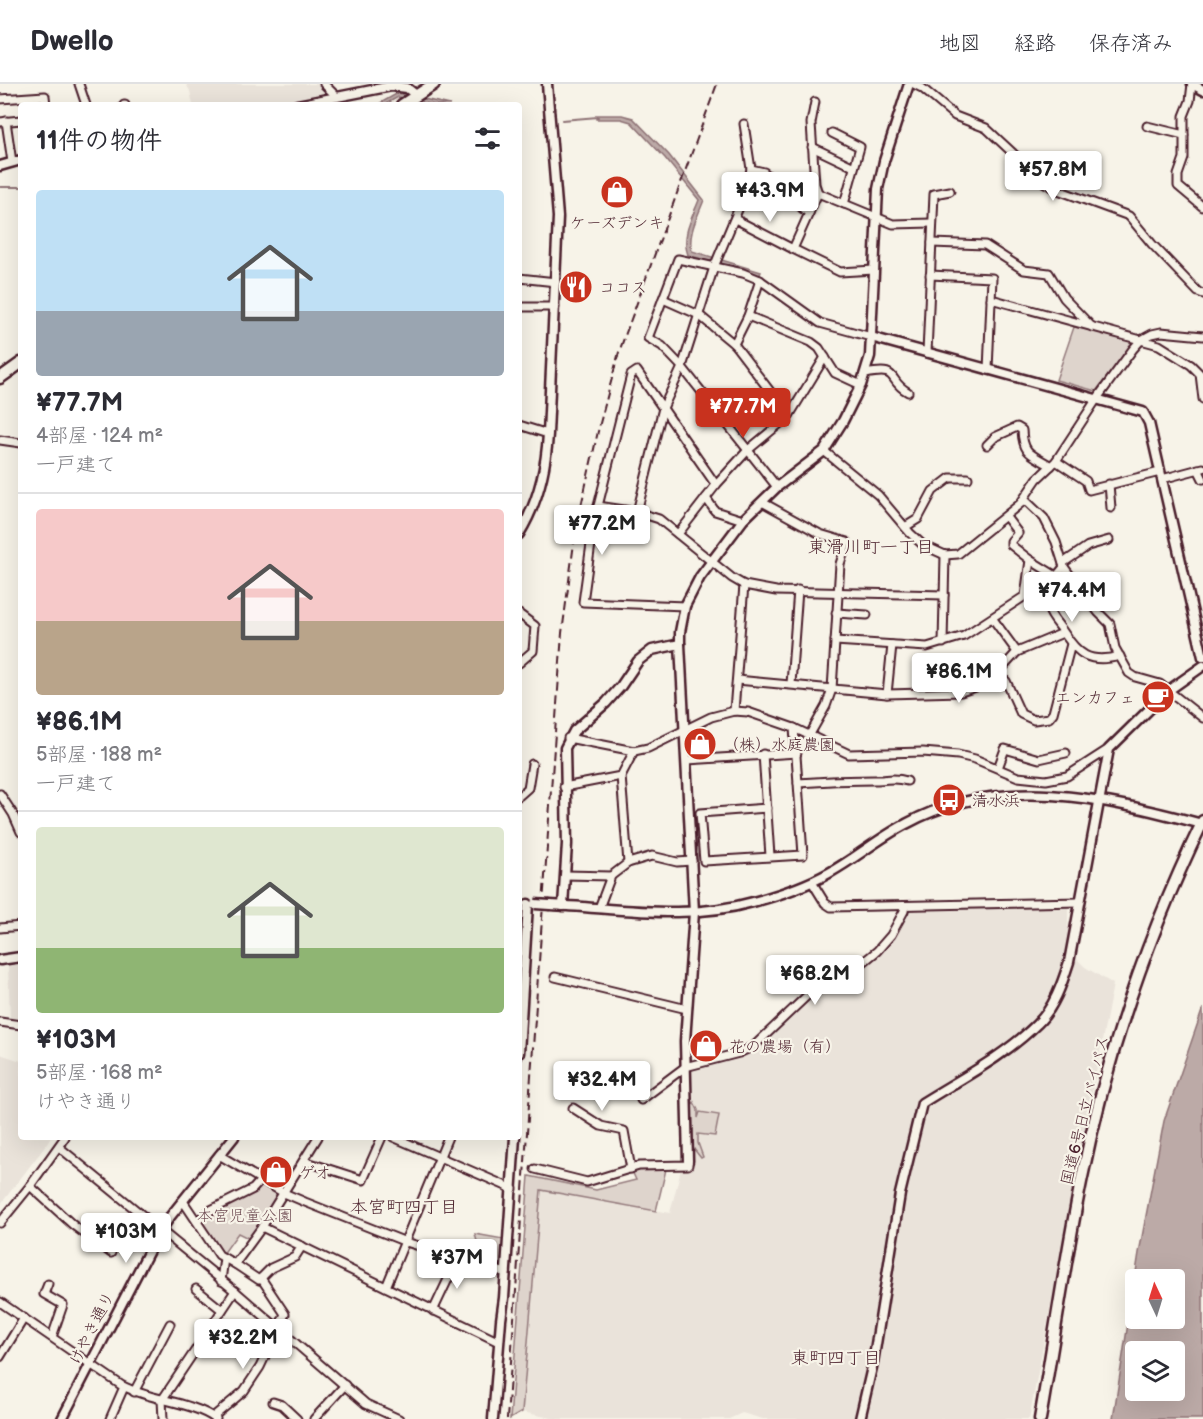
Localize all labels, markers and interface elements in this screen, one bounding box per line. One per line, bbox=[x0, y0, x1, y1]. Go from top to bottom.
text: Dwello bbox=[30, 25, 114, 58]
text: 地図 bbox=[939, 31, 981, 56]
text: 経路 bbox=[1014, 31, 1056, 56]
text: 保存済み bbox=[1089, 31, 1173, 56]
icon: filters bbox=[471, 122, 504, 155]
text: 11件の物件 bbox=[36, 126, 162, 157]
pin: ¥57.8M bbox=[1004, 151, 1102, 202]
text: ¥57.8M bbox=[1019, 158, 1087, 182]
pin: ¥43.9M bbox=[721, 172, 819, 223]
shop icon: ケーズデンキ bbox=[599, 174, 635, 210]
text: ¥43.9M bbox=[735, 179, 805, 203]
place label: ケーズデンキ bbox=[570, 214, 664, 233]
icon: home bbox=[216, 229, 324, 337]
restaurant icon: ココス bbox=[558, 269, 594, 305]
place label: ココス bbox=[599, 279, 647, 298]
text: ¥77.7M bbox=[36, 388, 123, 419]
pin: ¥77.7M bbox=[694, 388, 792, 439]
text: ¥77.7M bbox=[709, 395, 777, 419]
text: 4部屋 · 124 m² bbox=[36, 424, 163, 448]
text: 一戸建て bbox=[36, 453, 116, 477]
pin: ¥77.2M bbox=[553, 505, 651, 556]
text: ¥77.2M bbox=[568, 512, 636, 536]
district label: 東滑川町一丁目 bbox=[808, 537, 934, 558]
icon: home bbox=[216, 548, 324, 656]
pin: ¥74.4M bbox=[1023, 572, 1121, 623]
text: ¥74.4M bbox=[1038, 579, 1106, 603]
pin: ¥86.1M bbox=[910, 653, 1008, 704]
text: ¥86.1M bbox=[926, 660, 992, 684]
cafe icon: エンカフェ bbox=[1140, 679, 1176, 715]
place label: エンカフェ bbox=[1055, 689, 1135, 708]
text: ¥86.1M bbox=[36, 707, 122, 738]
shop icon: （株）水庭農園 bbox=[682, 726, 718, 762]
place label: （株）水庭農園 bbox=[723, 736, 835, 755]
text: 5部屋 · 188 m² bbox=[36, 743, 162, 767]
text: 一戸建て bbox=[36, 772, 116, 796]
bus stop icon: 清水浜 bbox=[931, 782, 967, 818]
place label: 清水浜 bbox=[972, 792, 1020, 811]
icon: home bbox=[216, 866, 324, 974]
pin: ¥68.2M bbox=[766, 955, 864, 1006]
text: ¥68.2M bbox=[780, 962, 850, 986]
text: ¥103M bbox=[36, 1025, 117, 1056]
shop icon: 花の農場（有） bbox=[688, 1028, 724, 1064]
street label: 国道6号日立バイパス bbox=[1058, 1034, 1113, 1187]
place label: 花の農場（有） bbox=[729, 1038, 841, 1057]
text: 5部屋 · 168 m² bbox=[36, 1061, 163, 1085]
pin: ¥32.4M bbox=[553, 1061, 651, 1112]
text: ¥32.4M bbox=[567, 1068, 637, 1092]
text: けやき通り bbox=[36, 1090, 136, 1114]
shop icon: ゲオ bbox=[258, 1154, 294, 1190]
place label: ゲオ bbox=[299, 1164, 331, 1183]
district label: 本宮町四丁目 bbox=[350, 1197, 458, 1218]
park label: 本宮児童公園 bbox=[197, 1207, 293, 1226]
pin: ¥103M bbox=[84, 1213, 168, 1264]
text: ¥103M bbox=[95, 1220, 157, 1244]
pin: ¥37M bbox=[421, 1239, 493, 1290]
text: ¥37M bbox=[431, 1246, 483, 1270]
north arrow bbox=[1125, 1269, 1185, 1329]
map controls bbox=[1125, 1269, 1185, 1401]
street label: けやき通り bbox=[66, 1289, 119, 1369]
pin: ¥32.2M bbox=[194, 1319, 292, 1370]
text: ¥32.2M bbox=[208, 1326, 278, 1350]
button: layers bbox=[1125, 1341, 1185, 1401]
district label: 東町四丁目 bbox=[791, 1348, 881, 1369]

